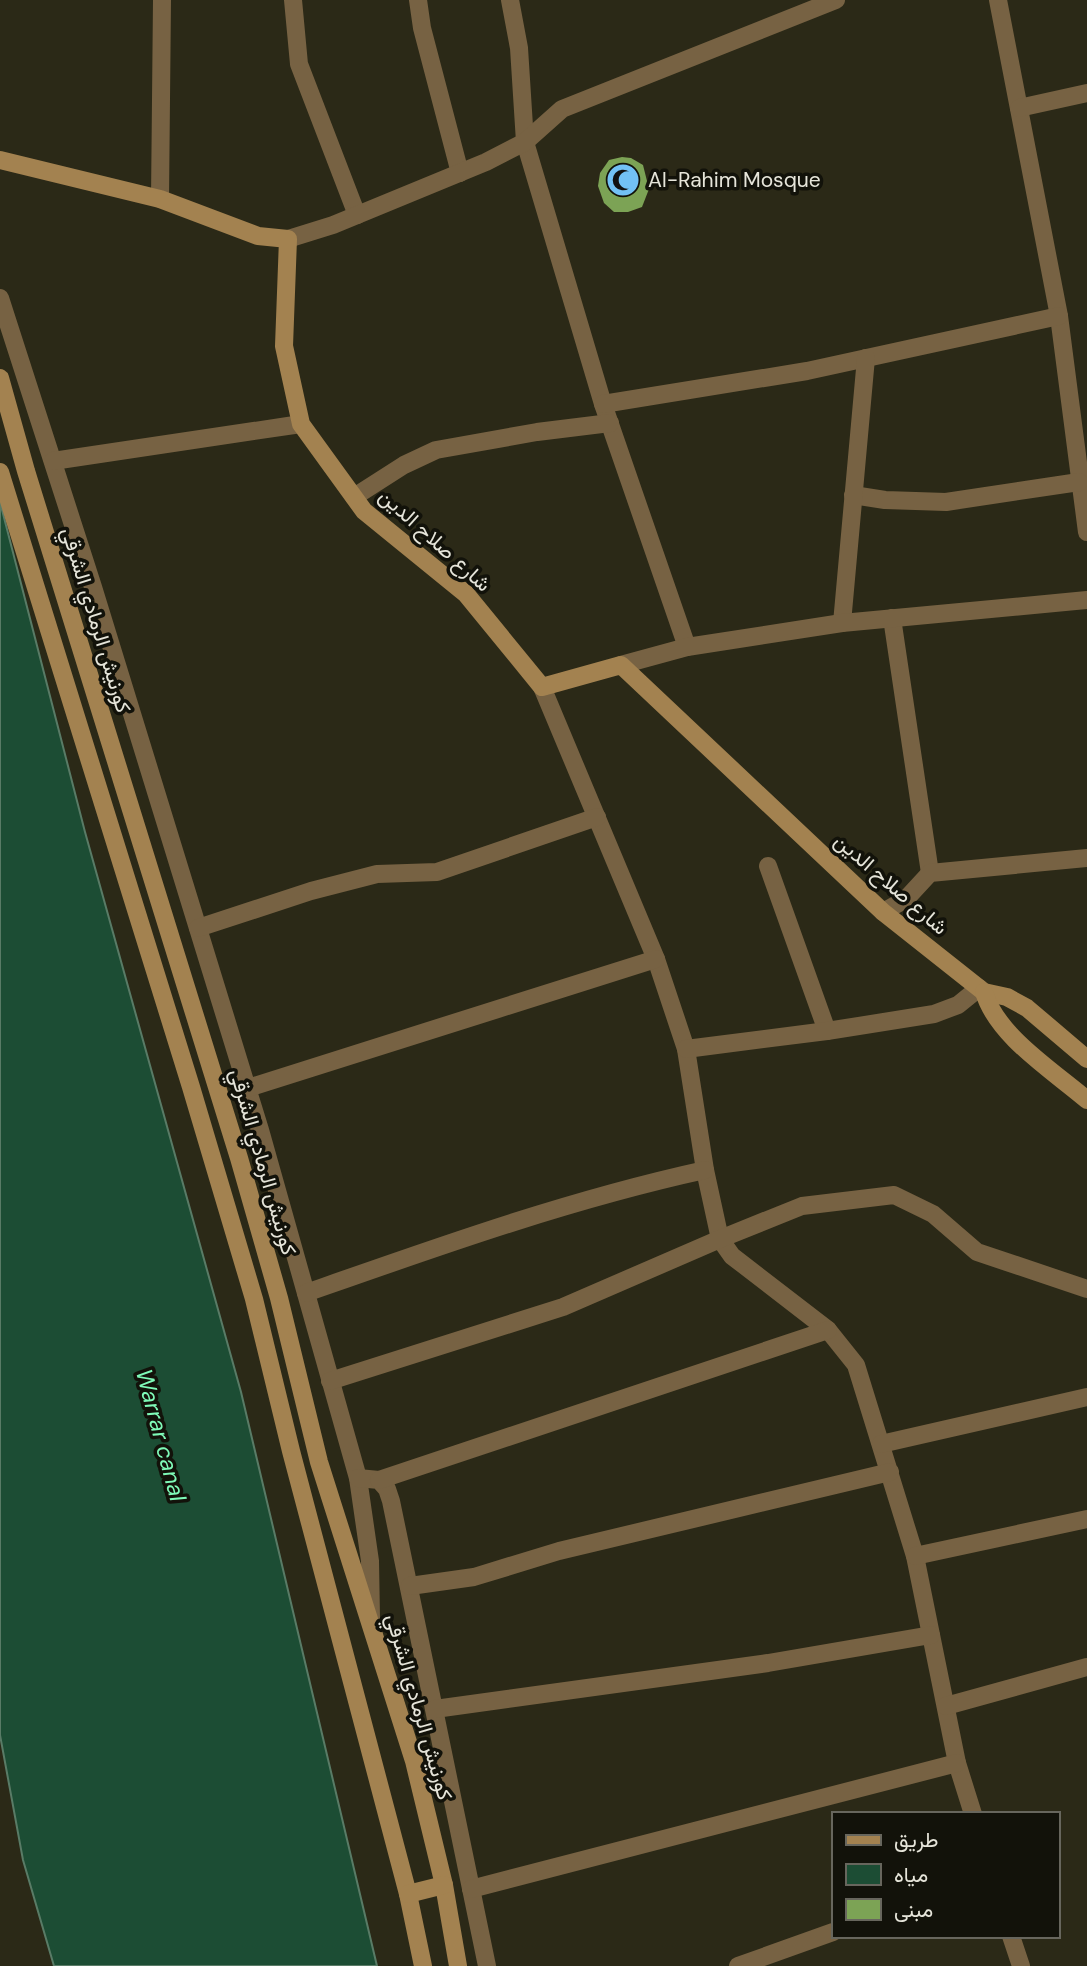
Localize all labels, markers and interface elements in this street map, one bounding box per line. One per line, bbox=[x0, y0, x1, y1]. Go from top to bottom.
mosque icon: Al-Rahim Mosque bbox=[604, 161, 642, 199]
place label: Al-Rahim Mosque bbox=[648, 166, 821, 194]
street label: شارع صلاح الدين bbox=[373, 482, 497, 598]
street label: كورنيش الرمادي الشرقي bbox=[52, 524, 138, 717]
street label: شارع صلاح الدين bbox=[828, 827, 954, 941]
street label: كورنيش الرمادي الشرقي bbox=[220, 1066, 303, 1259]
water label: Warrar canal bbox=[129, 1365, 193, 1505]
street label: كورنيش الرمادي الشرقي bbox=[376, 1611, 459, 1804]
legend bbox=[832, 1812, 1059, 1938]
text: طريق bbox=[894, 1826, 939, 1854]
text: مياه bbox=[894, 1861, 928, 1889]
text: مبنى bbox=[894, 1896, 933, 1924]

